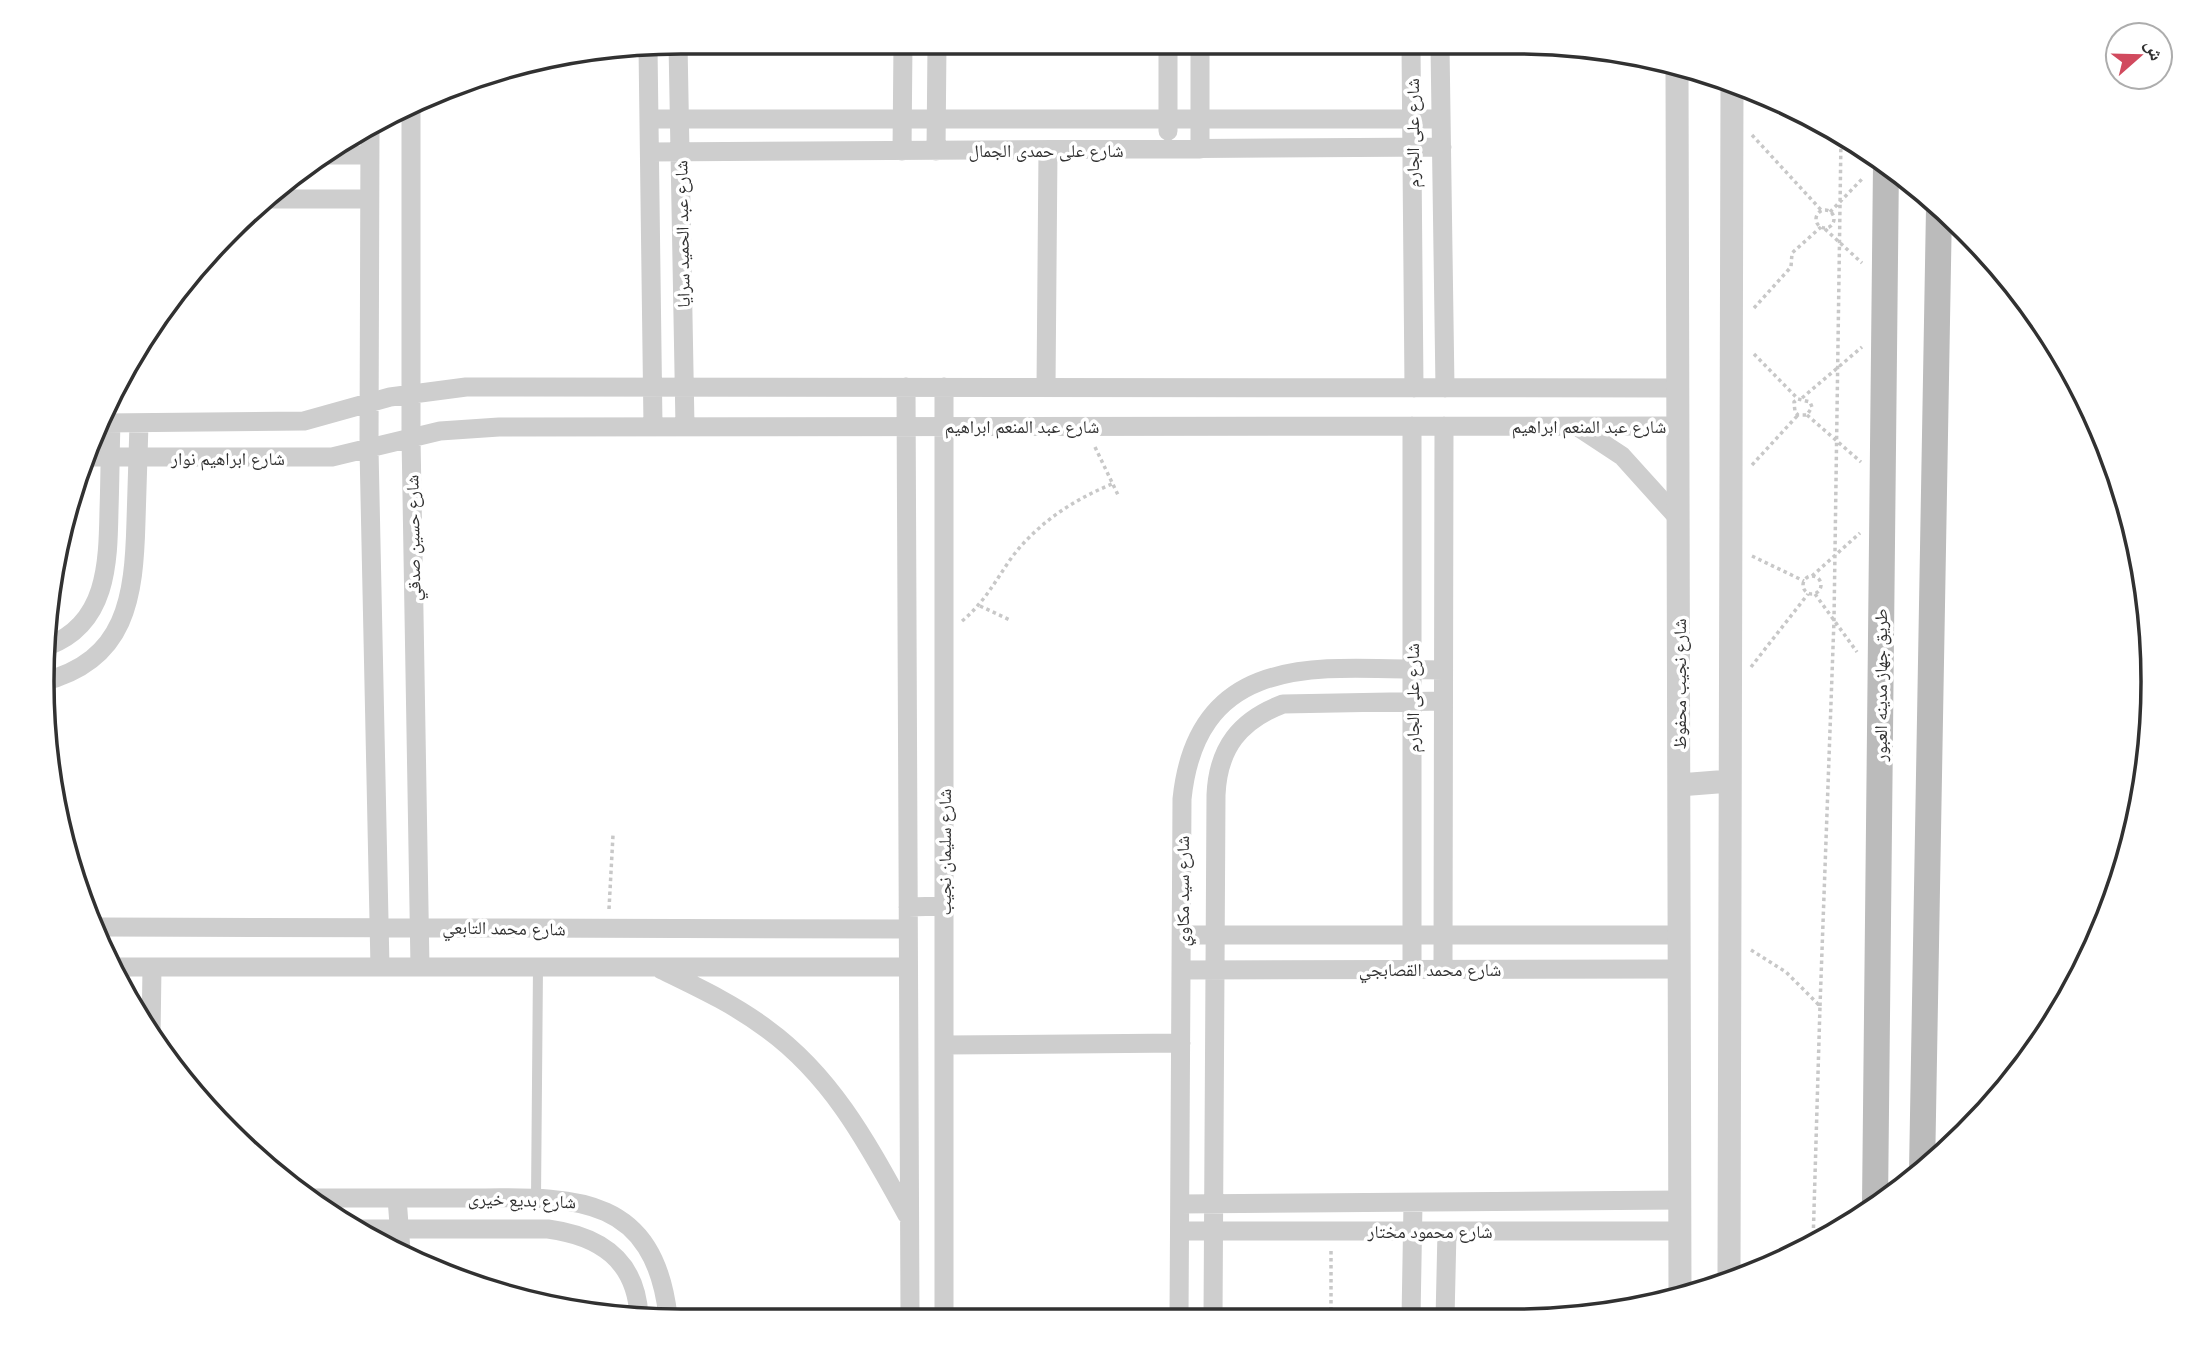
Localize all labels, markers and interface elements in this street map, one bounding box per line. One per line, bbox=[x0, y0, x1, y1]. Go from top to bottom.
north arrow bbox=[2104, 21, 2174, 91]
text: ش bbox=[2140, 37, 2169, 64]
street label: شارع على الجارم bbox=[1402, 78, 1425, 188]
street label: شارع على حمدى الجمال bbox=[968, 140, 1124, 162]
street label: شارع عبد الحميد سرايا bbox=[670, 160, 695, 308]
street label: شارع عبد المنعم ابراهيم bbox=[945, 416, 1099, 439]
street label: شارع عبد المنعم ابراهيم bbox=[1512, 416, 1666, 439]
street label: شارع ابراهيم نوار bbox=[170, 448, 285, 471]
street label: شارع حسين صدقي bbox=[401, 475, 429, 601]
street label: طريق جهاز مدينه العبور bbox=[1870, 609, 1892, 762]
street label: شارع نجيب محفوظ bbox=[1669, 619, 1691, 749]
street label: شارع على الجارم bbox=[1402, 643, 1425, 753]
street label: شارع سليمان نجيب bbox=[934, 789, 956, 915]
street label: شارع سيد مكاوي bbox=[1172, 836, 1197, 946]
street label: شارع محمد التابعي bbox=[442, 916, 566, 944]
street label: شارع محمد القصابجي bbox=[1359, 959, 1501, 984]
street label: شارع بديع خيرى bbox=[468, 1188, 576, 1214]
street label: شارع محمود مختار bbox=[1366, 1221, 1493, 1243]

